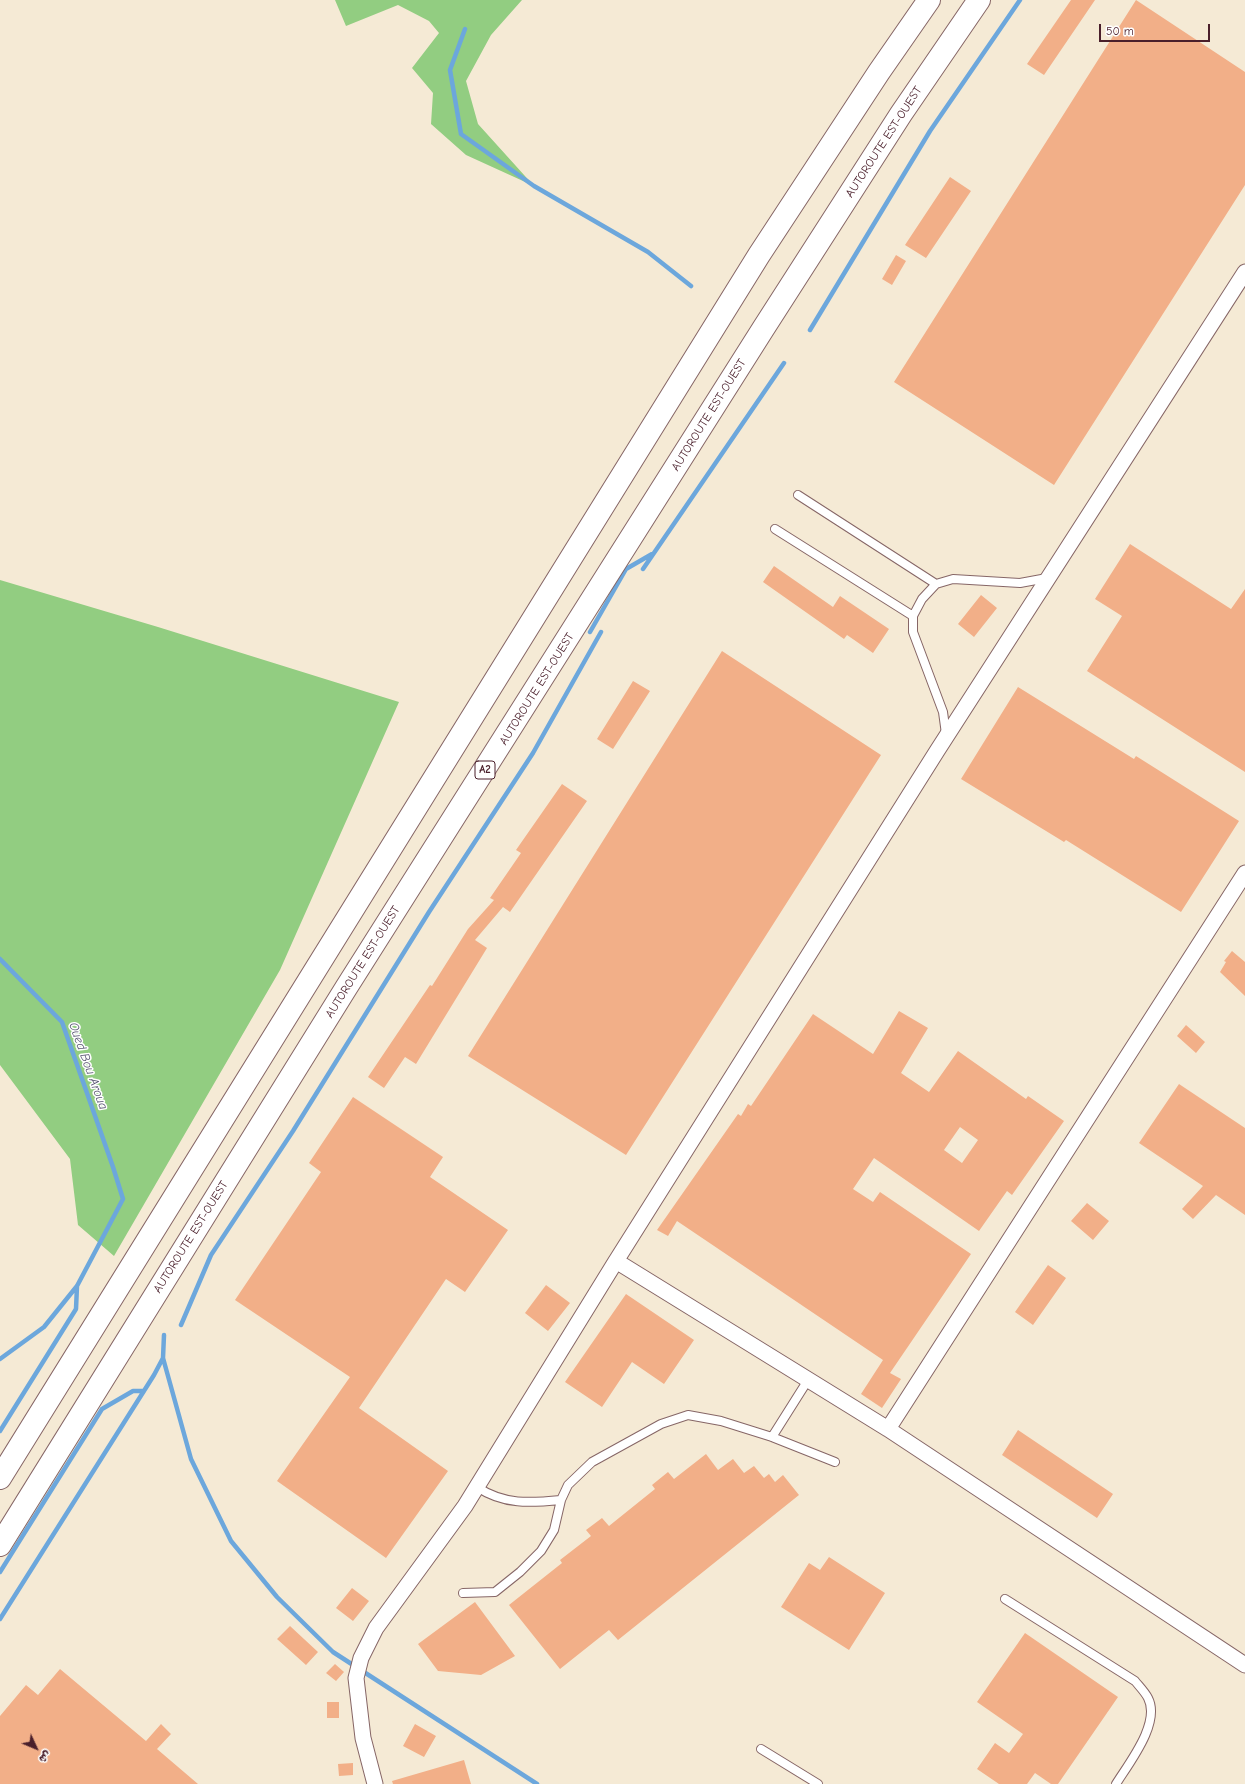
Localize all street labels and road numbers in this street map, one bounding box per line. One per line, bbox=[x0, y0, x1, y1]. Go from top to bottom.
street label: AUTOROUTE EST-OUEST bbox=[843, 84, 925, 200]
street label: AUTOROUTE EST-OUEST bbox=[669, 356, 749, 474]
street label: AUTOROUTE EST-OUEST bbox=[497, 630, 577, 748]
road number: A2 bbox=[475, 761, 495, 779]
street label: AUTOROUTE EST-OUEST bbox=[323, 903, 403, 1021]
street label: AUTOROUTE EST-OUEST bbox=[151, 1178, 231, 1296]

